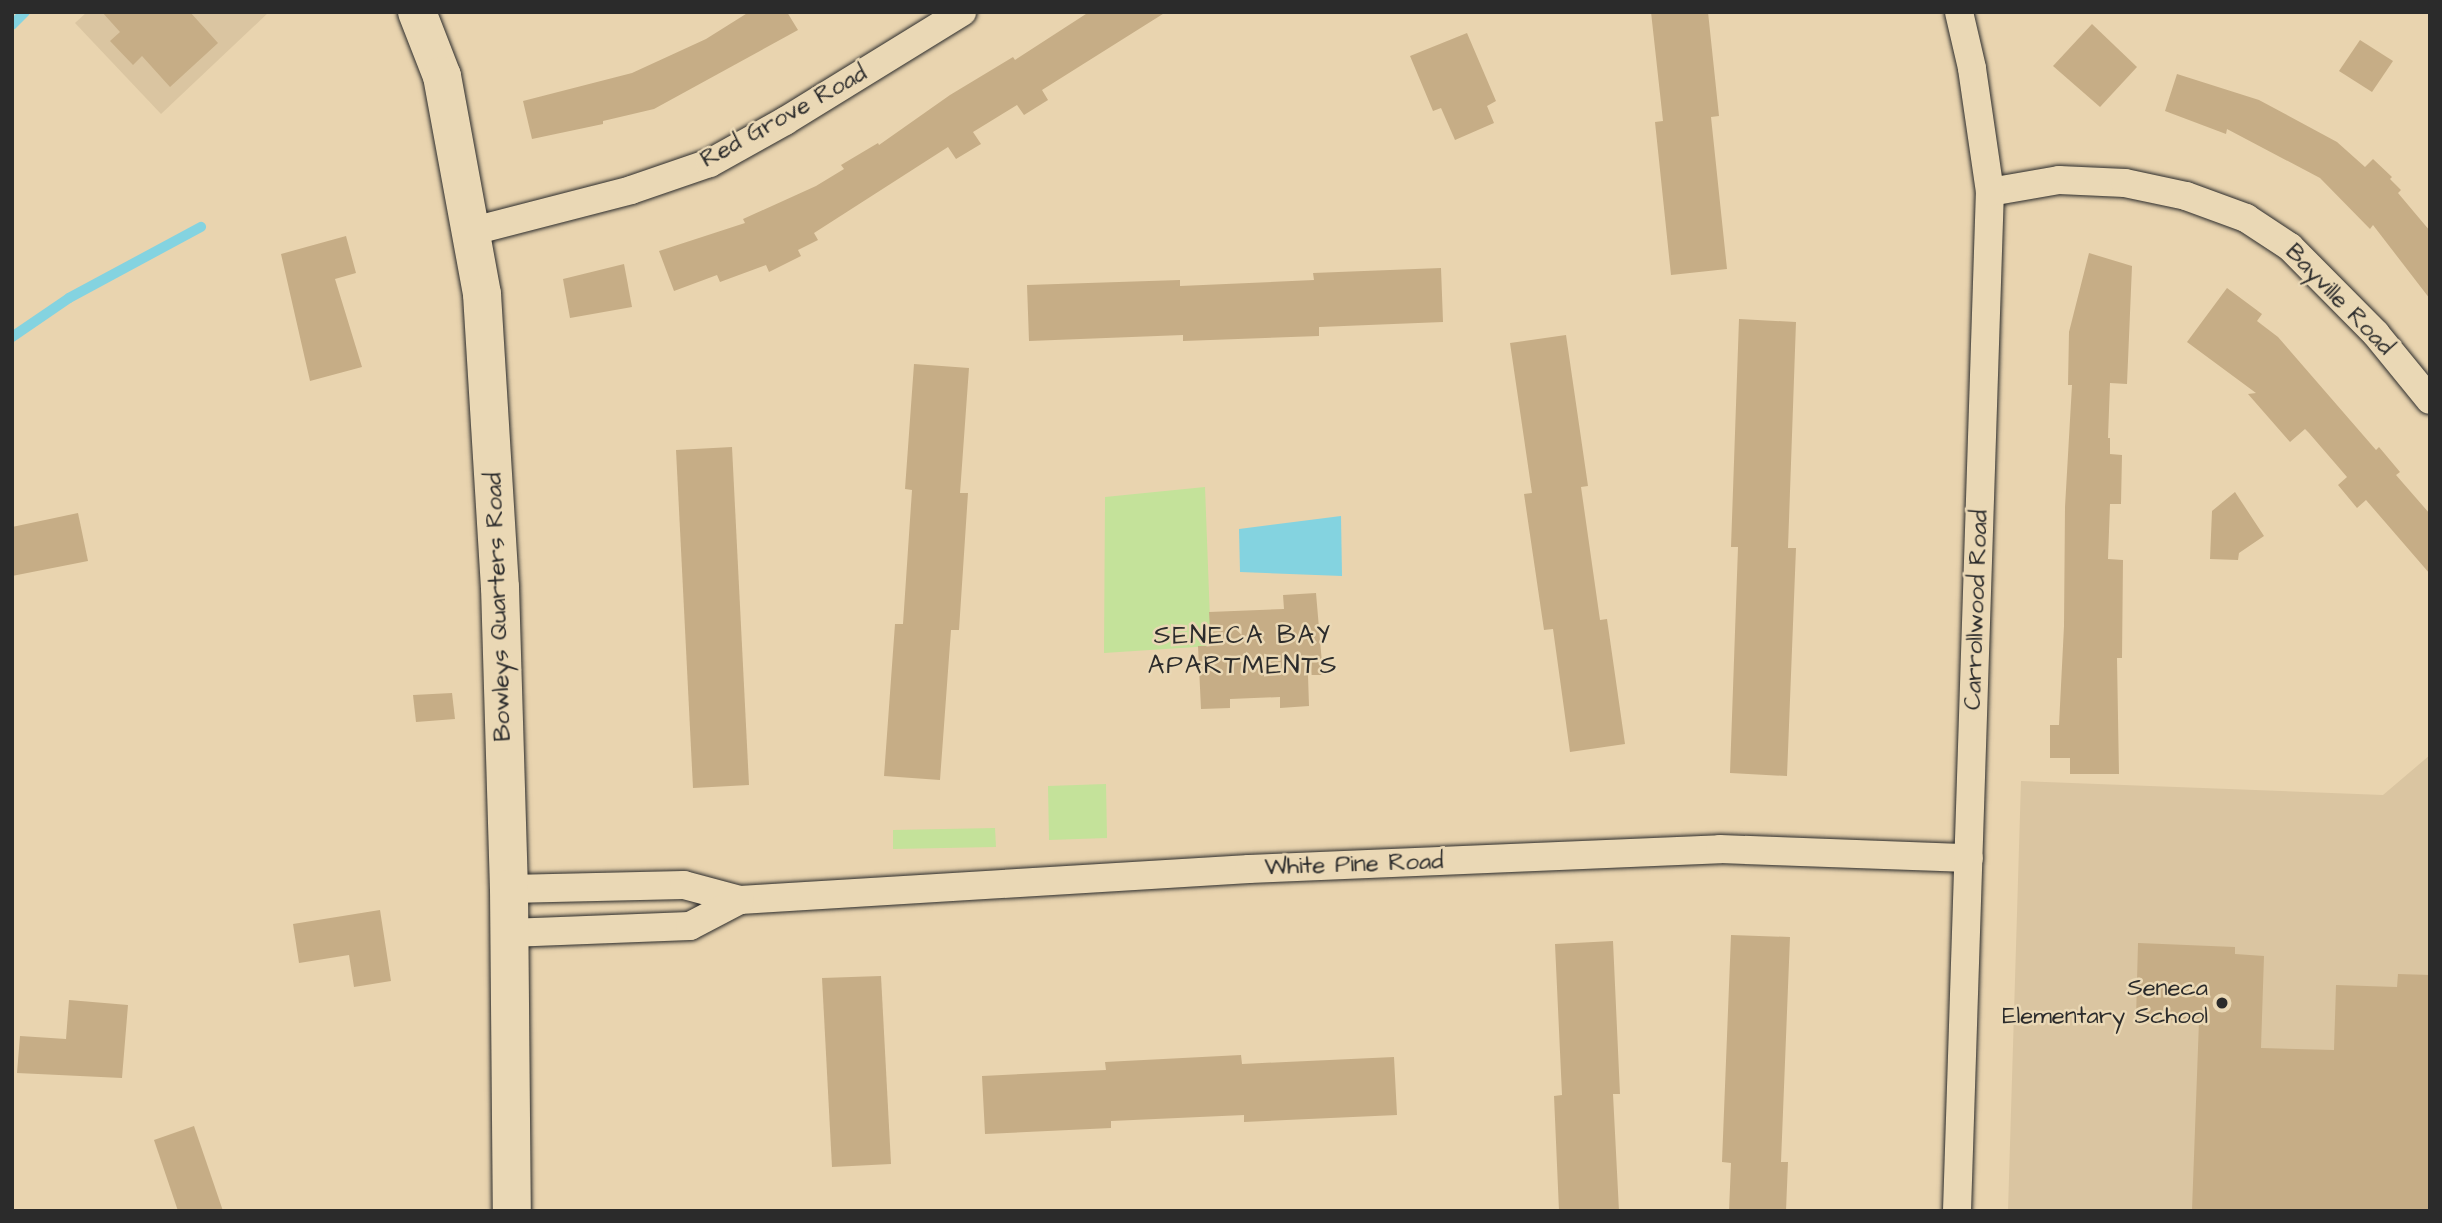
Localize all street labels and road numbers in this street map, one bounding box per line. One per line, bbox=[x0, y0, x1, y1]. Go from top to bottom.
street label: Red Grove Road bbox=[696, 59, 872, 175]
street label: Bayville Road bbox=[2279, 238, 2399, 362]
street label: Bowleys Quarters Road bbox=[480, 472, 518, 742]
street label: Carrollwood Road bbox=[1959, 509, 1995, 711]
street label: White Pine Road bbox=[1264, 847, 1444, 883]

